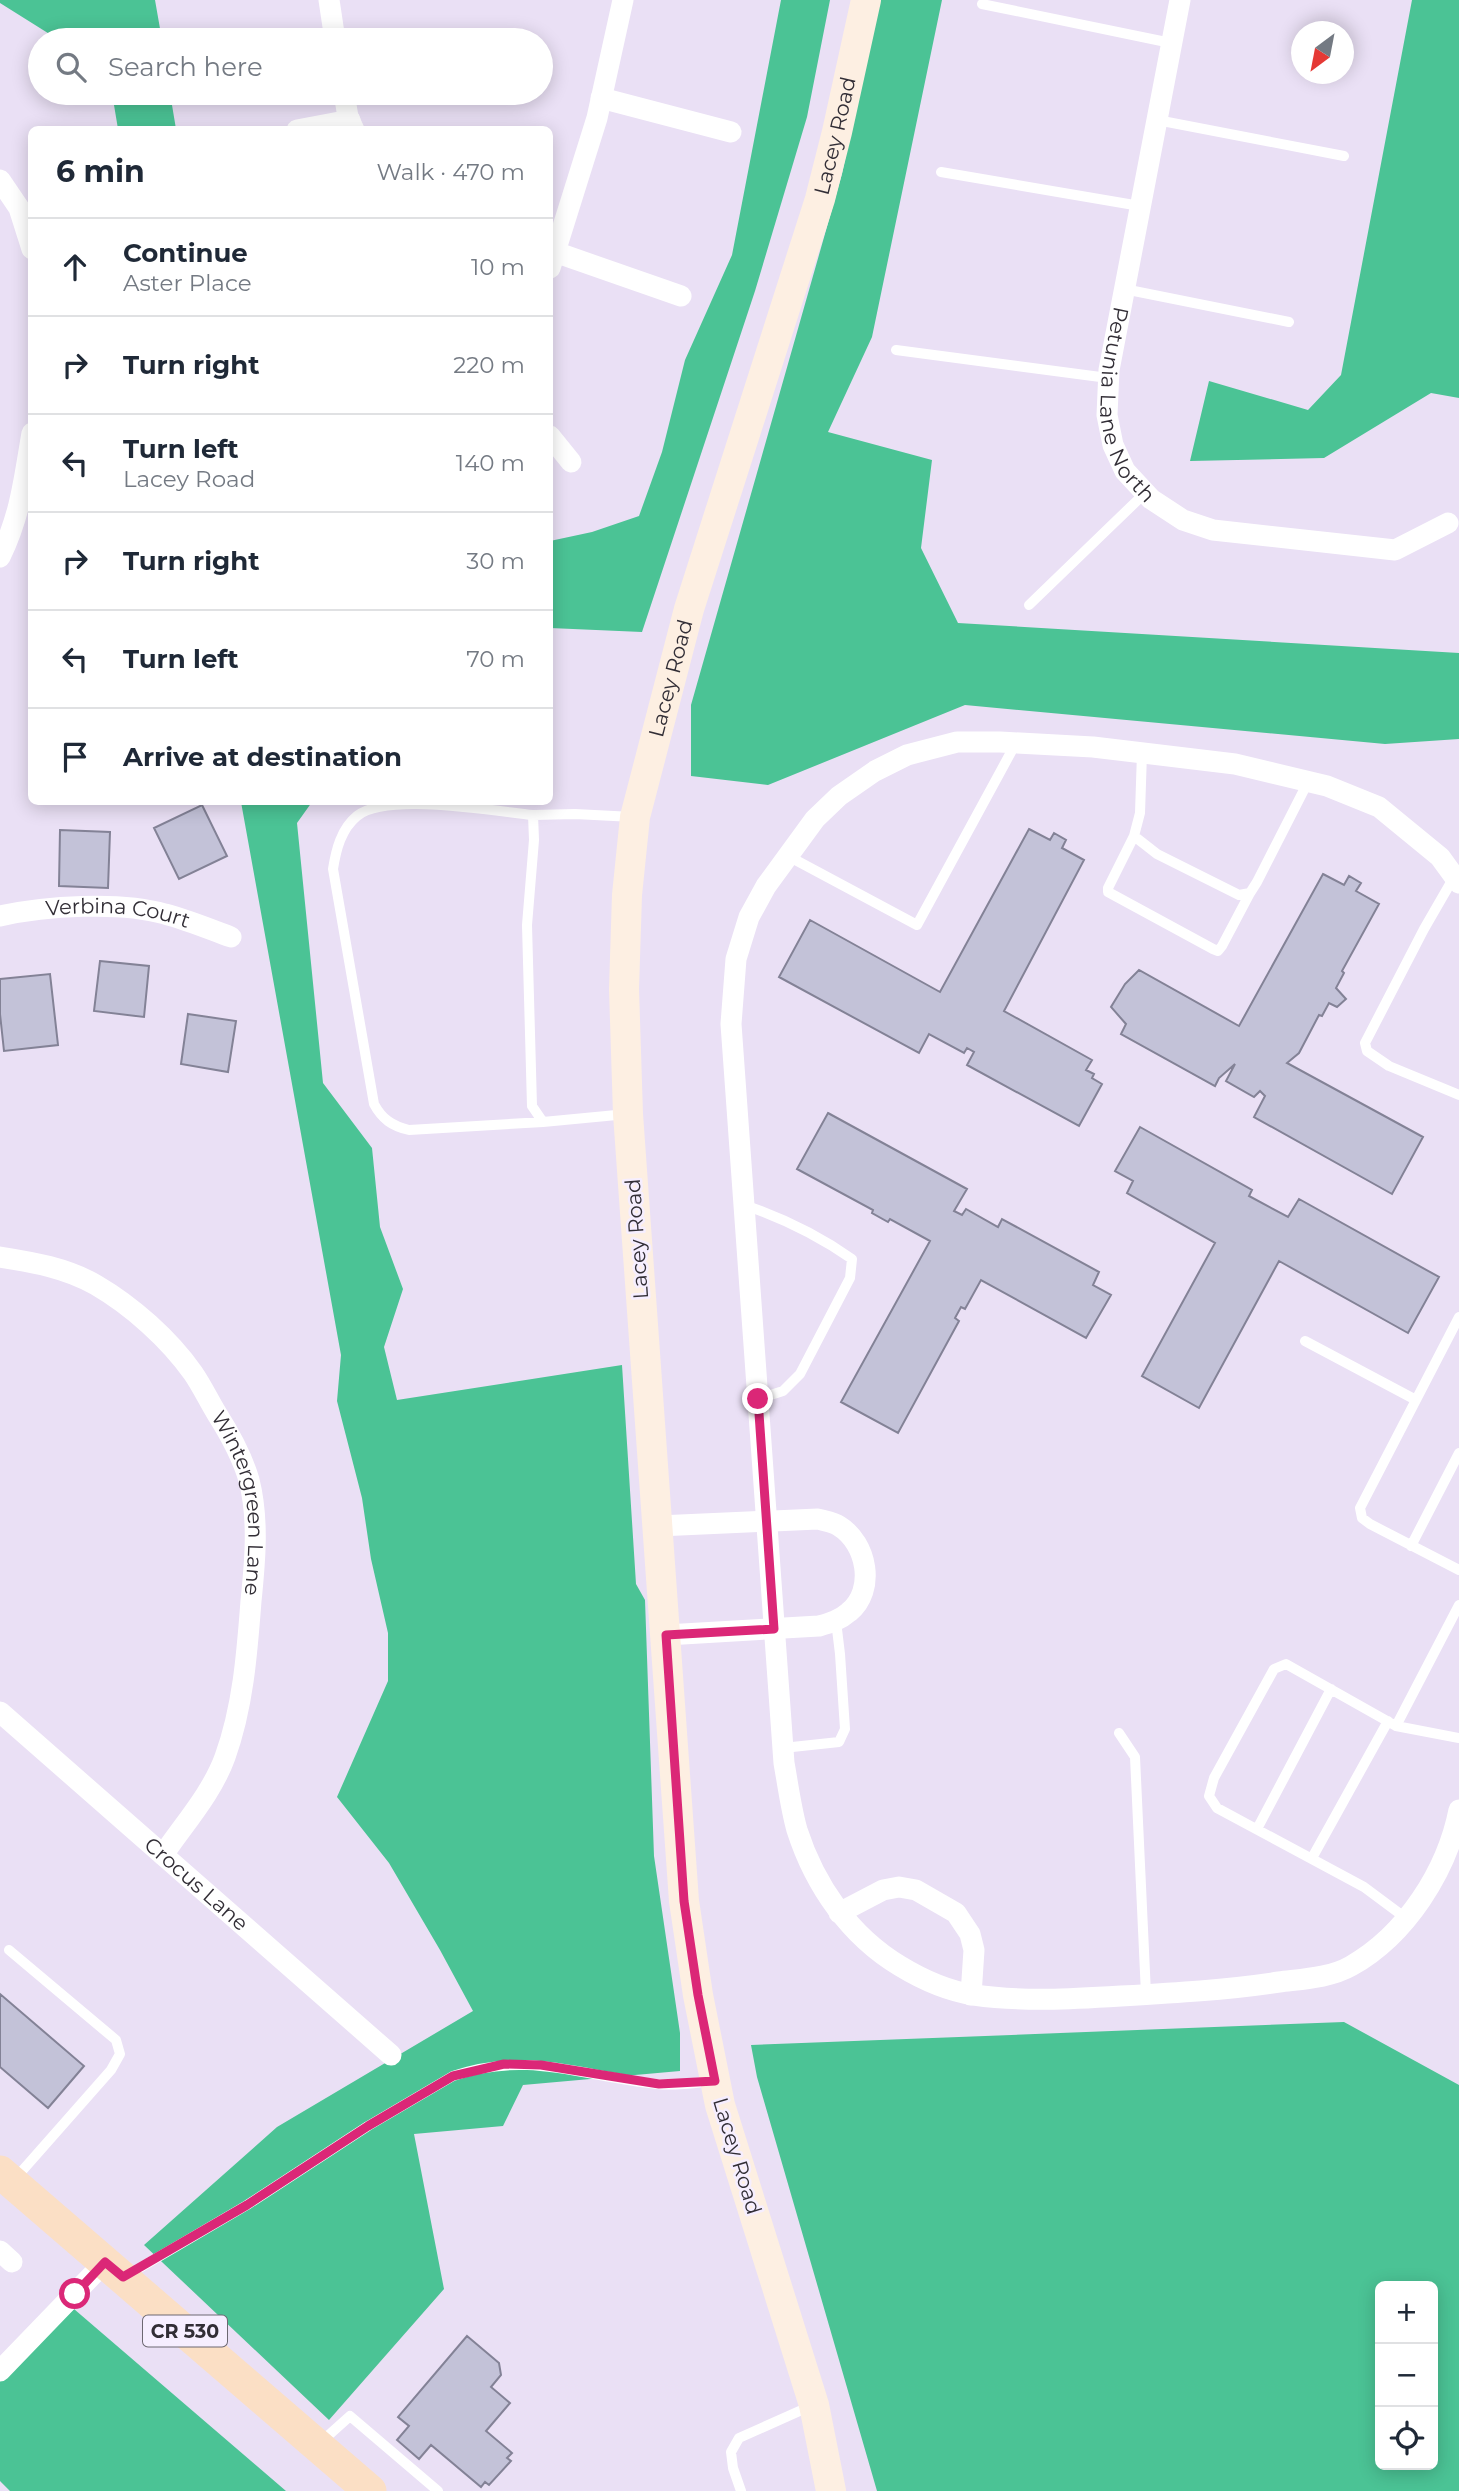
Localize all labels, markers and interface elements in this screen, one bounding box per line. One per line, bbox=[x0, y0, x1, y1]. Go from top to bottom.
north arrow bbox=[1291, 21, 1354, 84]
search box bbox=[28, 28, 553, 105]
icon: search bbox=[52, 48, 90, 86]
text: Search here bbox=[108, 51, 263, 83]
street label: Lacey Road bbox=[809, 74, 861, 198]
text: 6 min bbox=[56, 153, 145, 190]
text: Walk · 470 m bbox=[377, 158, 525, 186]
text: Continue bbox=[123, 237, 248, 269]
icon: ahead bbox=[56, 248, 94, 286]
text: 10 m bbox=[471, 253, 525, 281]
text: Aster Place bbox=[123, 269, 252, 297]
street label: Petunia Lane North bbox=[1095, 305, 1161, 507]
icon: right bbox=[56, 346, 94, 384]
text: Turn right bbox=[123, 349, 259, 381]
text: 220 m bbox=[453, 351, 525, 379]
text: Turn left bbox=[123, 433, 239, 465]
icon: left bbox=[56, 444, 94, 482]
text: 140 m bbox=[456, 449, 525, 477]
text: Lacey Road bbox=[123, 465, 255, 493]
icon: right bbox=[56, 542, 94, 580]
text: Turn right bbox=[123, 545, 259, 577]
text: 30 m bbox=[466, 547, 525, 575]
street label: Lacey Road bbox=[643, 617, 698, 740]
icon: left bbox=[56, 640, 94, 678]
text: Turn left bbox=[123, 643, 239, 675]
text: 70 m bbox=[466, 645, 525, 673]
icon: arrive bbox=[56, 738, 94, 776]
text: Arrive at destination bbox=[123, 741, 402, 773]
street label: Verbina Court bbox=[44, 893, 193, 933]
street label: Lacey Road bbox=[620, 1178, 653, 1300]
route end bbox=[742, 1383, 773, 1414]
street label: Wintergreen Lane bbox=[206, 1406, 268, 1597]
street label: Crocus Lane bbox=[140, 1832, 253, 1936]
street label: Lacey Road bbox=[708, 2094, 767, 2217]
route start bbox=[59, 2278, 90, 2309]
map controls bbox=[1375, 2281, 1438, 2470]
button: + bbox=[1375, 2281, 1438, 2344]
road number: CR 530 bbox=[143, 2316, 227, 2346]
button: − bbox=[1375, 2344, 1438, 2407]
button: locate bbox=[1375, 2407, 1438, 2470]

